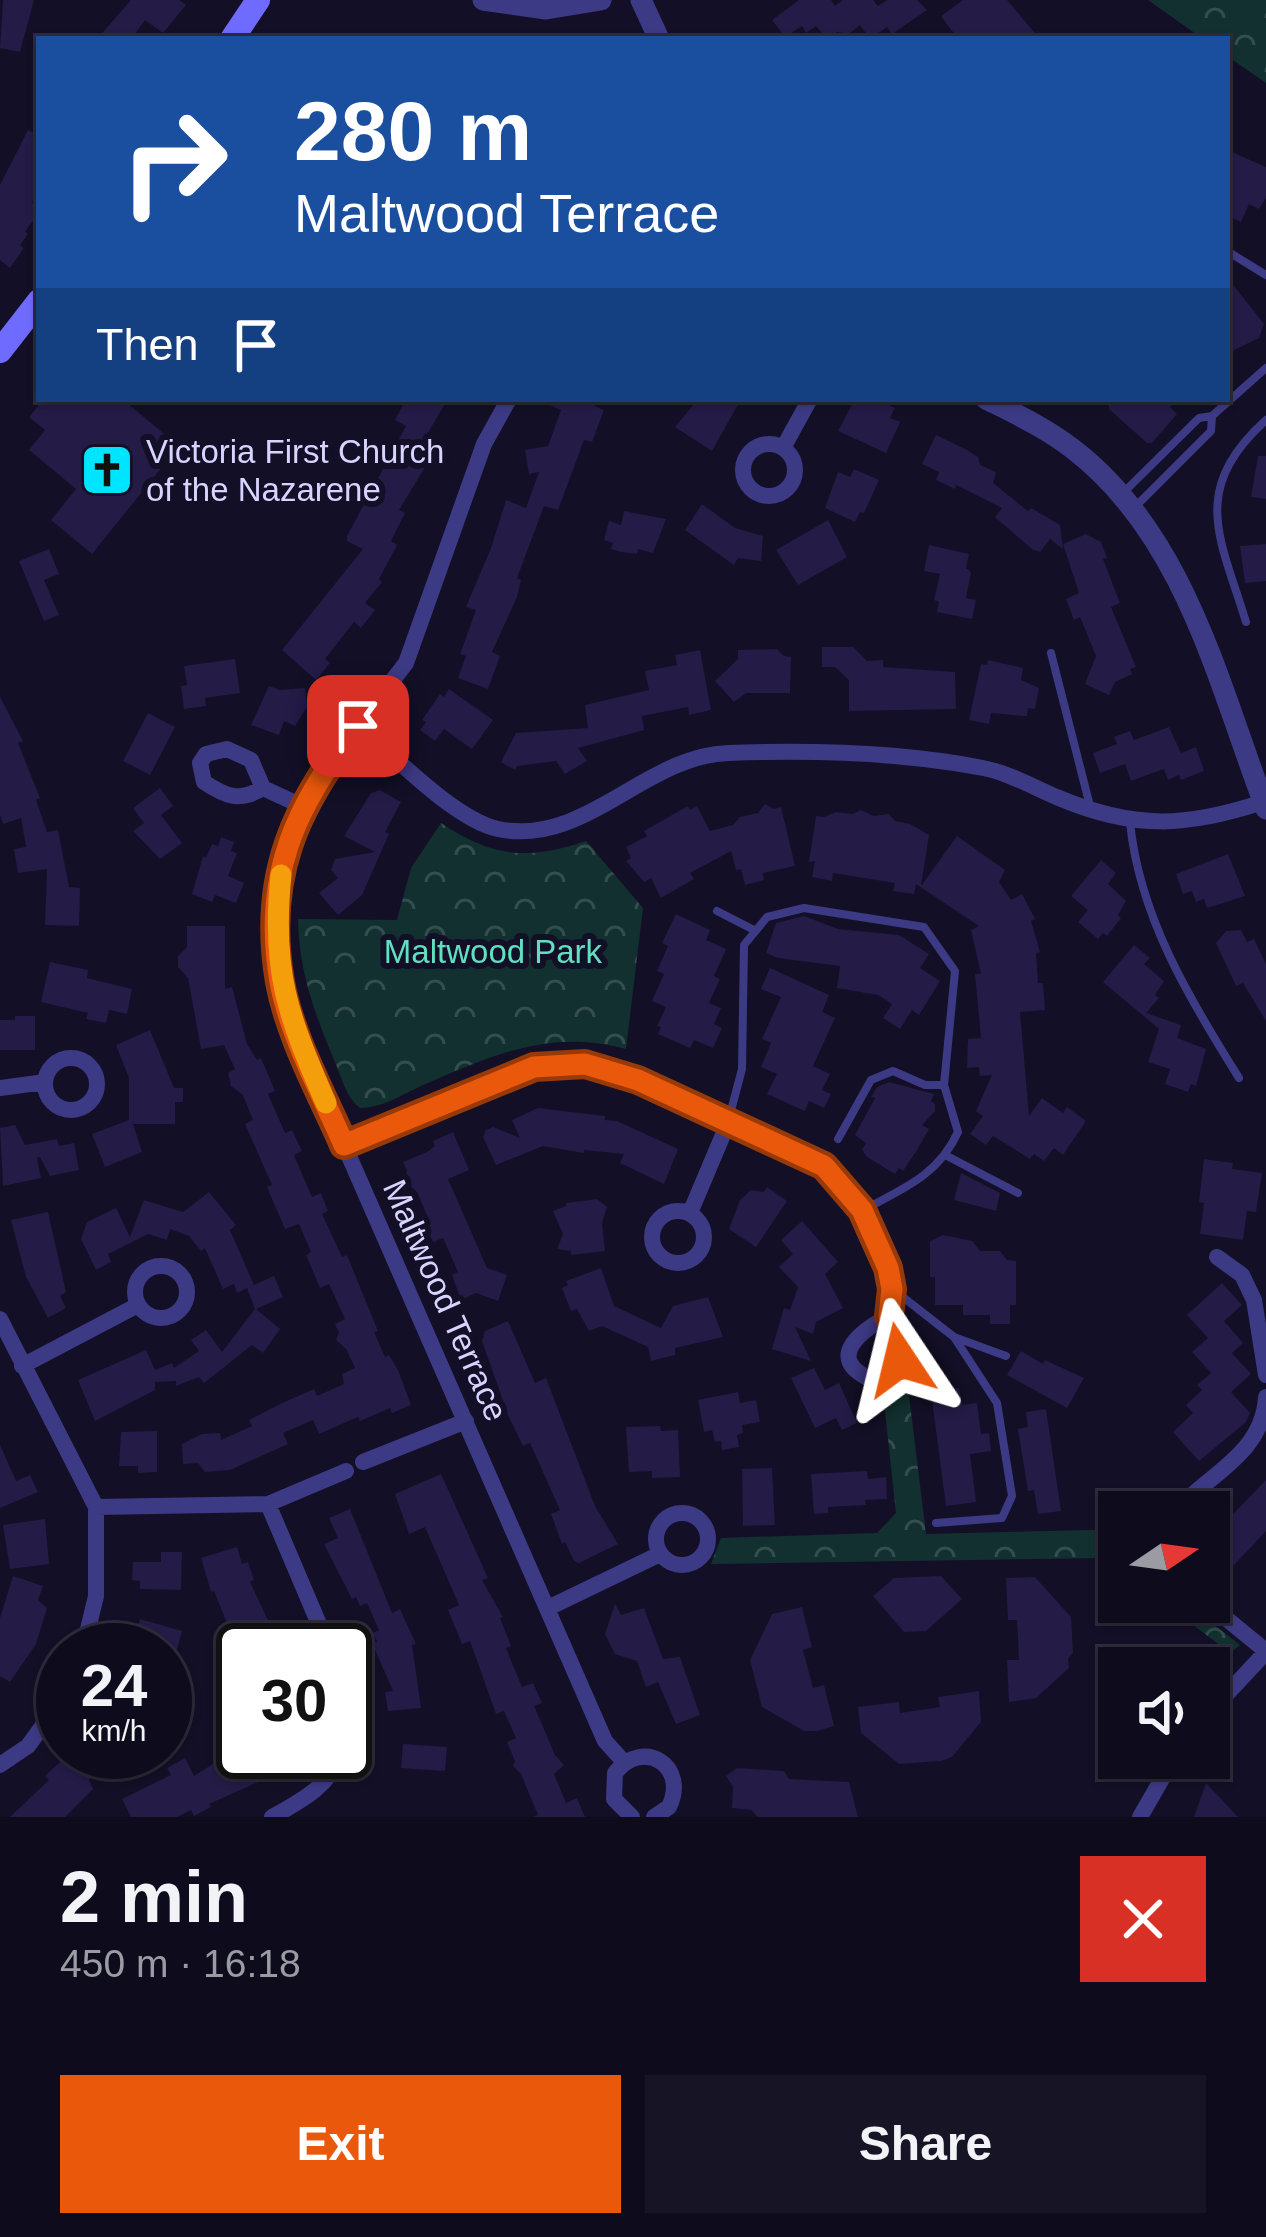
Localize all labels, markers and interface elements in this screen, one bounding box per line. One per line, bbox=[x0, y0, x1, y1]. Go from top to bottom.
icon: right bbox=[96, 84, 252, 240]
text: 280 m bbox=[294, 84, 532, 178]
text: Maltwood Terrace bbox=[294, 183, 719, 243]
icon: arrive bbox=[223, 312, 289, 378]
text: Then bbox=[96, 319, 199, 370]
place label: Victoria First Church of the Nazarene bbox=[146, 433, 444, 508]
church icon: Victoria First Church of the Nazarene bbox=[79, 442, 135, 498]
pin bbox=[307, 675, 409, 777]
icon: arrive bbox=[325, 693, 391, 759]
park label: Maltwood Park bbox=[384, 933, 603, 970]
street label: Maltwood Terrace bbox=[376, 1174, 515, 1426]
position arrow bbox=[837, 1297, 963, 1423]
north arrow bbox=[1098, 1491, 1230, 1623]
map controls bbox=[1098, 1491, 1230, 1779]
speed limit sign: 30 bbox=[216, 1623, 372, 1779]
button: sound bbox=[1098, 1647, 1230, 1779]
text: 24 bbox=[81, 1652, 147, 1719]
text: km/h bbox=[81, 1714, 147, 1747]
button: close bbox=[1080, 1856, 1206, 1982]
text: 2 min bbox=[60, 1857, 248, 1937]
text: 450 m · 16:18 bbox=[60, 1942, 301, 1985]
button: Exit bbox=[60, 2075, 621, 2213]
button: Share bbox=[645, 2075, 1206, 2213]

